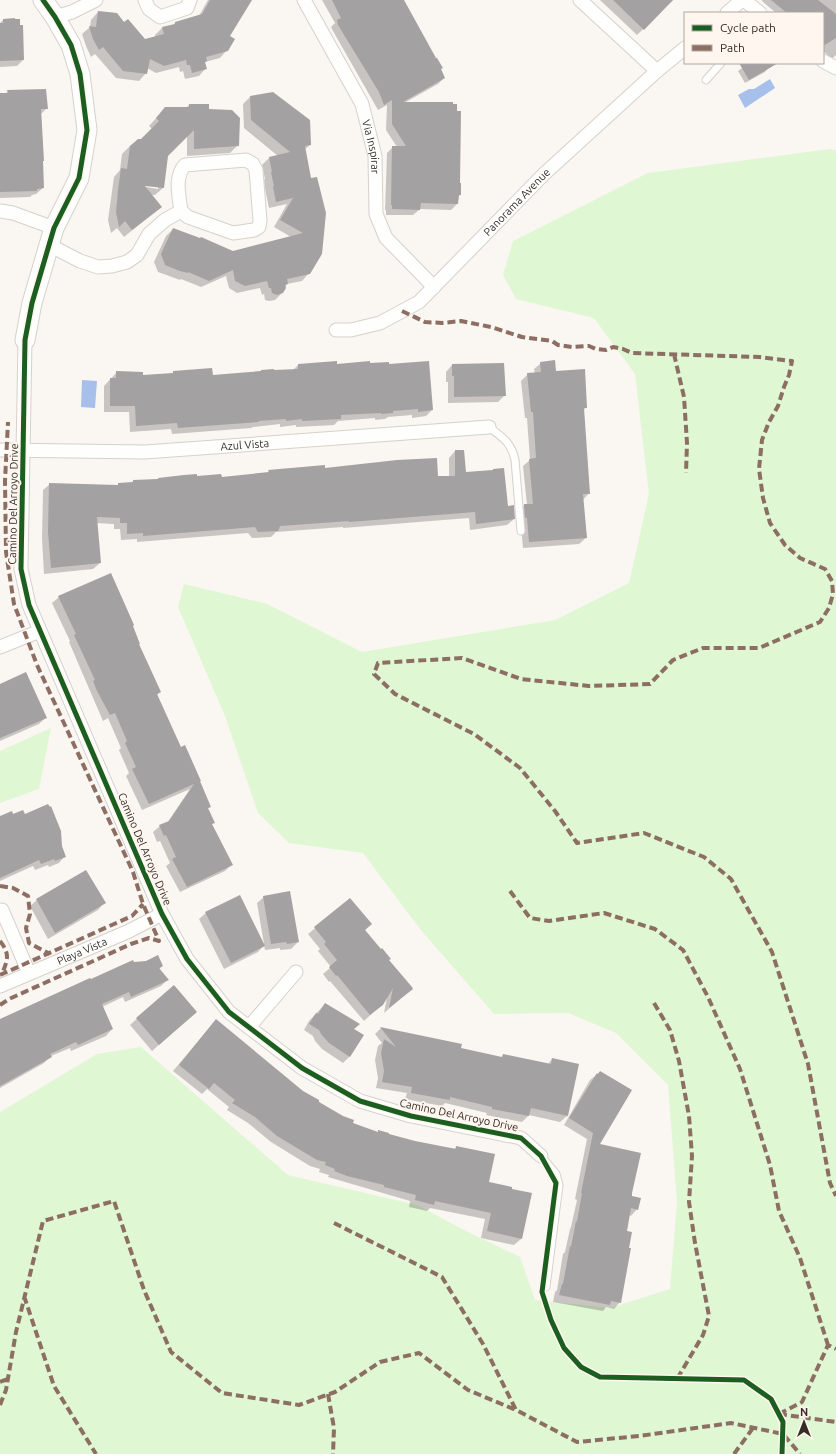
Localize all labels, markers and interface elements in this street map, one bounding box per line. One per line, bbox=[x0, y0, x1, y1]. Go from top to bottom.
legend bbox=[684, 12, 824, 64]
text: Cycle path bbox=[720, 21, 776, 34]
text: Path bbox=[720, 41, 745, 54]
street label: Via Inspirar bbox=[360, 118, 381, 175]
street label: Panorama Avenue bbox=[481, 166, 552, 238]
street label: Azul Vista bbox=[220, 437, 270, 453]
street label: Camino Del Arroyo Drive bbox=[6, 443, 20, 565]
street label: Camino Del Arroyo Drive bbox=[116, 791, 174, 907]
street label: Playa Vista bbox=[55, 935, 109, 967]
street label: Camino Del Arroyo Drive bbox=[398, 1097, 520, 1133]
north arrow bbox=[784, 1402, 824, 1442]
text: N bbox=[800, 1406, 808, 1418]

